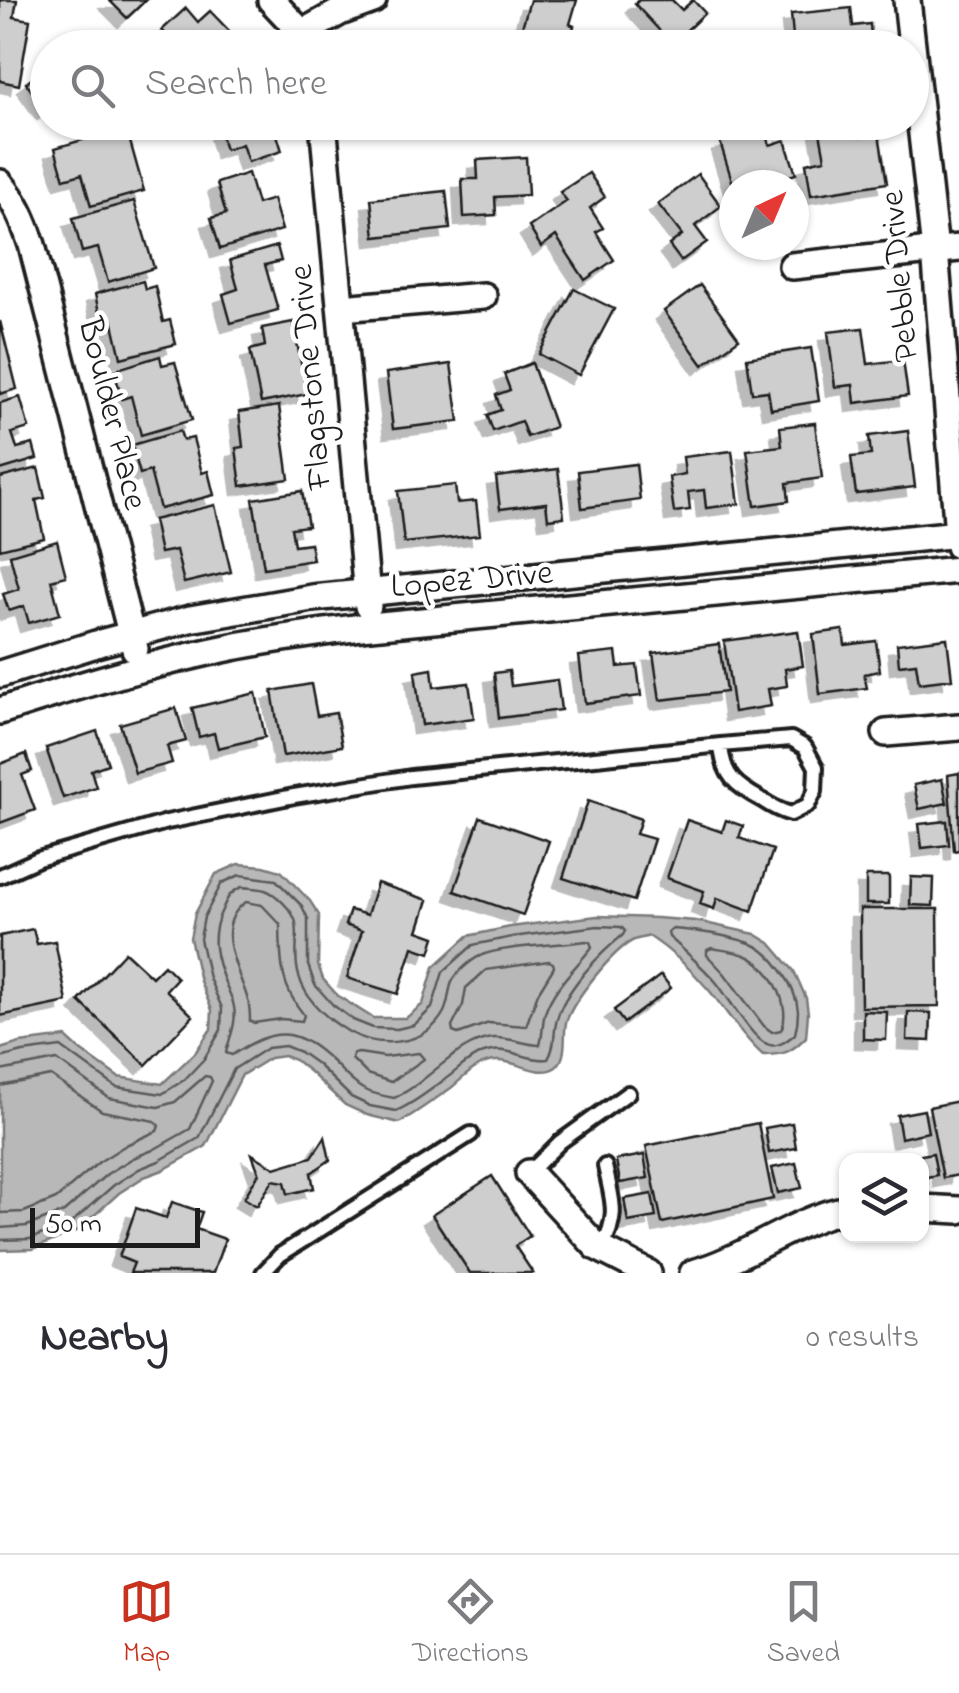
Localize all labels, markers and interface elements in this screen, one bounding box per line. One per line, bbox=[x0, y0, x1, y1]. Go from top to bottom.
search box bbox=[30, 30, 929, 140]
text: Search here bbox=[145, 57, 327, 113]
icon: search bbox=[65, 58, 120, 113]
north arrow bbox=[719, 170, 809, 260]
street label: Pebble Drive bbox=[868, 188, 934, 364]
street label: Flagstone Drive bbox=[277, 262, 347, 493]
street label: Boulder Place bbox=[62, 311, 160, 516]
street label: Lopez Drive bbox=[389, 548, 555, 613]
map controls bbox=[839, 1153, 929, 1243]
button: layers bbox=[839, 1153, 929, 1243]
scale bar bbox=[30, 1203, 200, 1248]
text: 50 m bbox=[45, 1205, 102, 1246]
text: Nearby bbox=[40, 1308, 168, 1369]
text: 0 results bbox=[806, 1315, 919, 1362]
tab: Map bbox=[119, 1574, 174, 1675]
tab: Directions bbox=[412, 1574, 529, 1675]
tab: Saved bbox=[767, 1574, 840, 1675]

